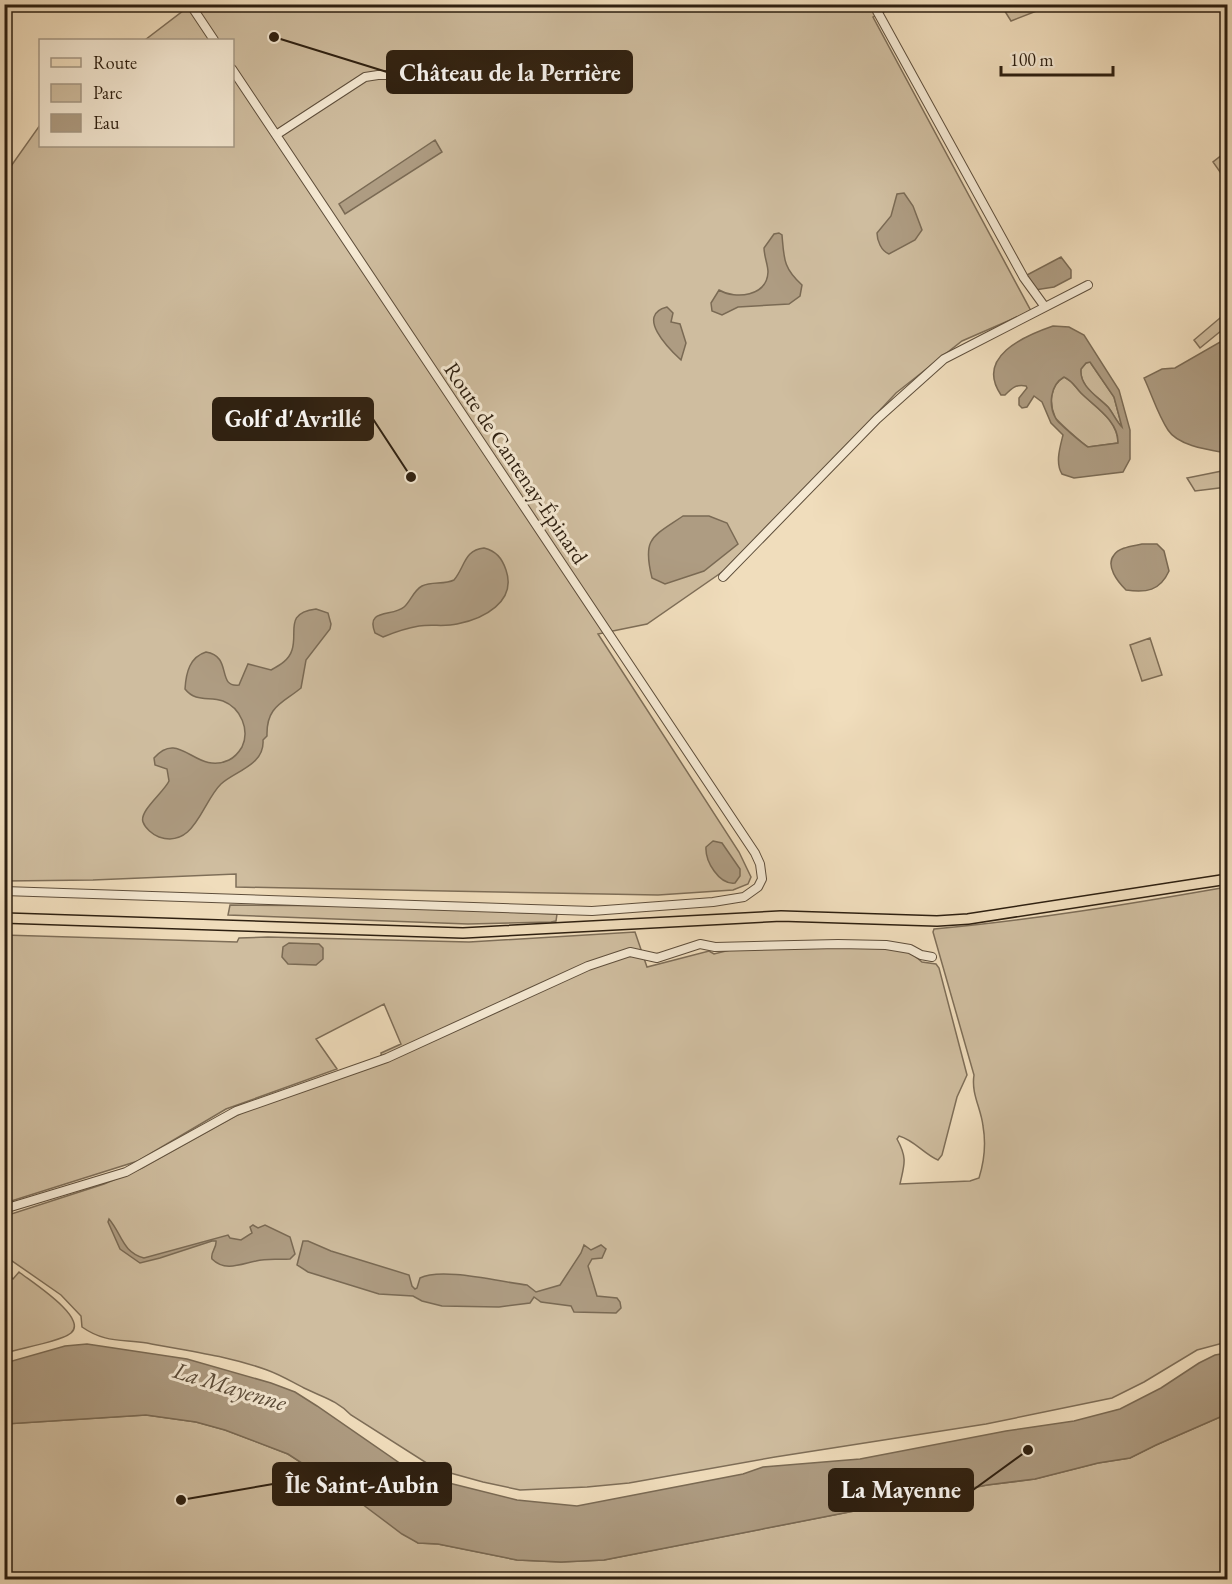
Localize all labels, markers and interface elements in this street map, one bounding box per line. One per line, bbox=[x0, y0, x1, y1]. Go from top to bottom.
legend bbox=[39, 39, 234, 147]
scale bar bbox=[1001, 39, 1114, 77]
text: 100 m bbox=[1010, 48, 1054, 71]
text: Route bbox=[93, 51, 137, 74]
callout: Château de la Perrière bbox=[387, 51, 632, 93]
text: Château de la Perrière bbox=[399, 57, 621, 88]
text: Parc bbox=[93, 81, 123, 104]
text: Eau bbox=[93, 111, 120, 134]
street label: Route de Cantenay-Épinard bbox=[438, 356, 595, 570]
callout: Golf d'Avrillé bbox=[213, 398, 373, 440]
text: Golf d'Avrillé bbox=[225, 403, 361, 434]
water label: La Mayenne bbox=[169, 1354, 291, 1418]
callout: Île Saint-Aubin bbox=[273, 1463, 451, 1505]
text: Île Saint-Aubin bbox=[285, 1469, 439, 1500]
callout: La Mayenne bbox=[829, 1469, 973, 1511]
text: La Mayenne bbox=[841, 1474, 961, 1506]

